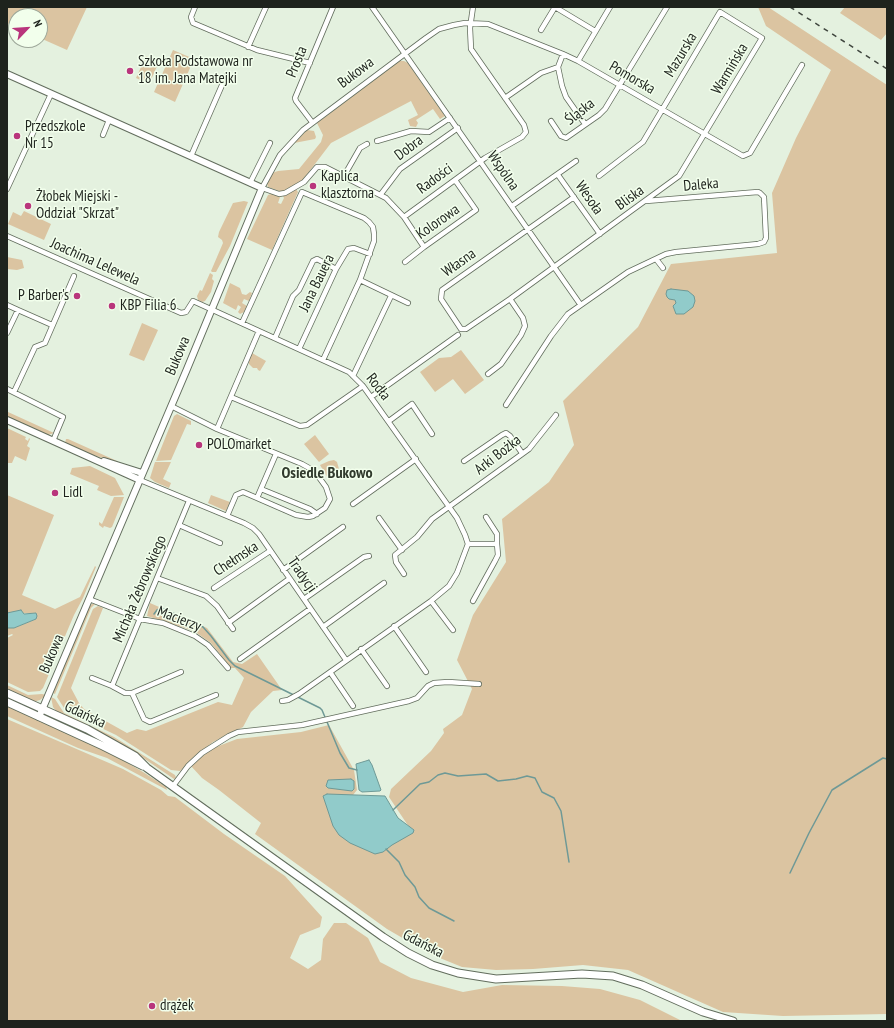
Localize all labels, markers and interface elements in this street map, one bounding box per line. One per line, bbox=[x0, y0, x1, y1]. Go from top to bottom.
north arrow bbox=[8, 8, 48, 48]
text: N bbox=[30, 18, 46, 29]
street label: Mazurska bbox=[661, 30, 701, 80]
street label: Warmińska bbox=[708, 40, 752, 98]
street label: Prosta bbox=[283, 44, 311, 80]
place label: Szkoła Podstawowa nr 18 im. Jana Matejki bbox=[138, 53, 253, 88]
street label: Bukowa bbox=[334, 54, 378, 92]
street label: Pomorska bbox=[606, 58, 658, 98]
marker: Szkoła Podstawowa nr 18 im. Jana Matejki bbox=[125, 66, 135, 76]
street label: Śląska bbox=[562, 95, 598, 129]
place label: Przedszkole Nr 15 bbox=[25, 118, 86, 153]
marker: Przedszkole Nr 15 bbox=[12, 131, 22, 141]
street label: Dobra bbox=[391, 131, 427, 165]
street label: Wspólna bbox=[483, 148, 523, 194]
street label: Radości bbox=[414, 160, 456, 198]
place label: Kaplica klasztorna bbox=[321, 168, 374, 203]
street label: Daleka bbox=[683, 174, 719, 196]
street label: Wesoła bbox=[571, 178, 607, 218]
marker: Kaplica klasztorna bbox=[308, 181, 318, 191]
street label: Bliska bbox=[612, 182, 648, 214]
place label: Żłobek Miejski - Oddział "Skrzat" bbox=[36, 188, 119, 223]
marker: Żłobek Miejski - Oddział "Skrzat" bbox=[23, 201, 33, 211]
street label: Kolorowa bbox=[413, 201, 463, 243]
street label: Joachima Lelewela bbox=[48, 234, 142, 290]
street label: Własna bbox=[439, 245, 479, 281]
street label: Jana Bauera bbox=[295, 252, 339, 314]
place label: P Barber's bbox=[18, 287, 69, 305]
marker: P Barber's bbox=[72, 291, 82, 301]
place label: KBP Filia 6 bbox=[120, 297, 177, 315]
marker: KBP Filia 6 bbox=[107, 301, 117, 311]
street label: Bukowa bbox=[162, 334, 194, 378]
street label: Rodła bbox=[362, 370, 394, 404]
street label: Arki Bożka bbox=[471, 431, 525, 479]
place label: POLOmarket bbox=[207, 436, 271, 454]
marker: POLOmarket bbox=[194, 440, 204, 450]
district label: Osiedle Bukowo bbox=[282, 463, 372, 483]
place label: Lidl bbox=[63, 484, 82, 502]
marker: Lidl bbox=[50, 488, 60, 498]
street label: Michała Żebrowskiego bbox=[109, 533, 171, 645]
street label: Chełmska bbox=[210, 538, 262, 580]
street label: Tradycji bbox=[283, 554, 321, 596]
street label: Macierzy bbox=[155, 602, 203, 636]
street label: Bukowa bbox=[36, 632, 68, 676]
street label: Gdańska bbox=[62, 698, 108, 732]
street label: Gdańska bbox=[400, 926, 446, 962]
place label: drążek bbox=[160, 997, 194, 1015]
marker: drążek bbox=[147, 1001, 157, 1011]

